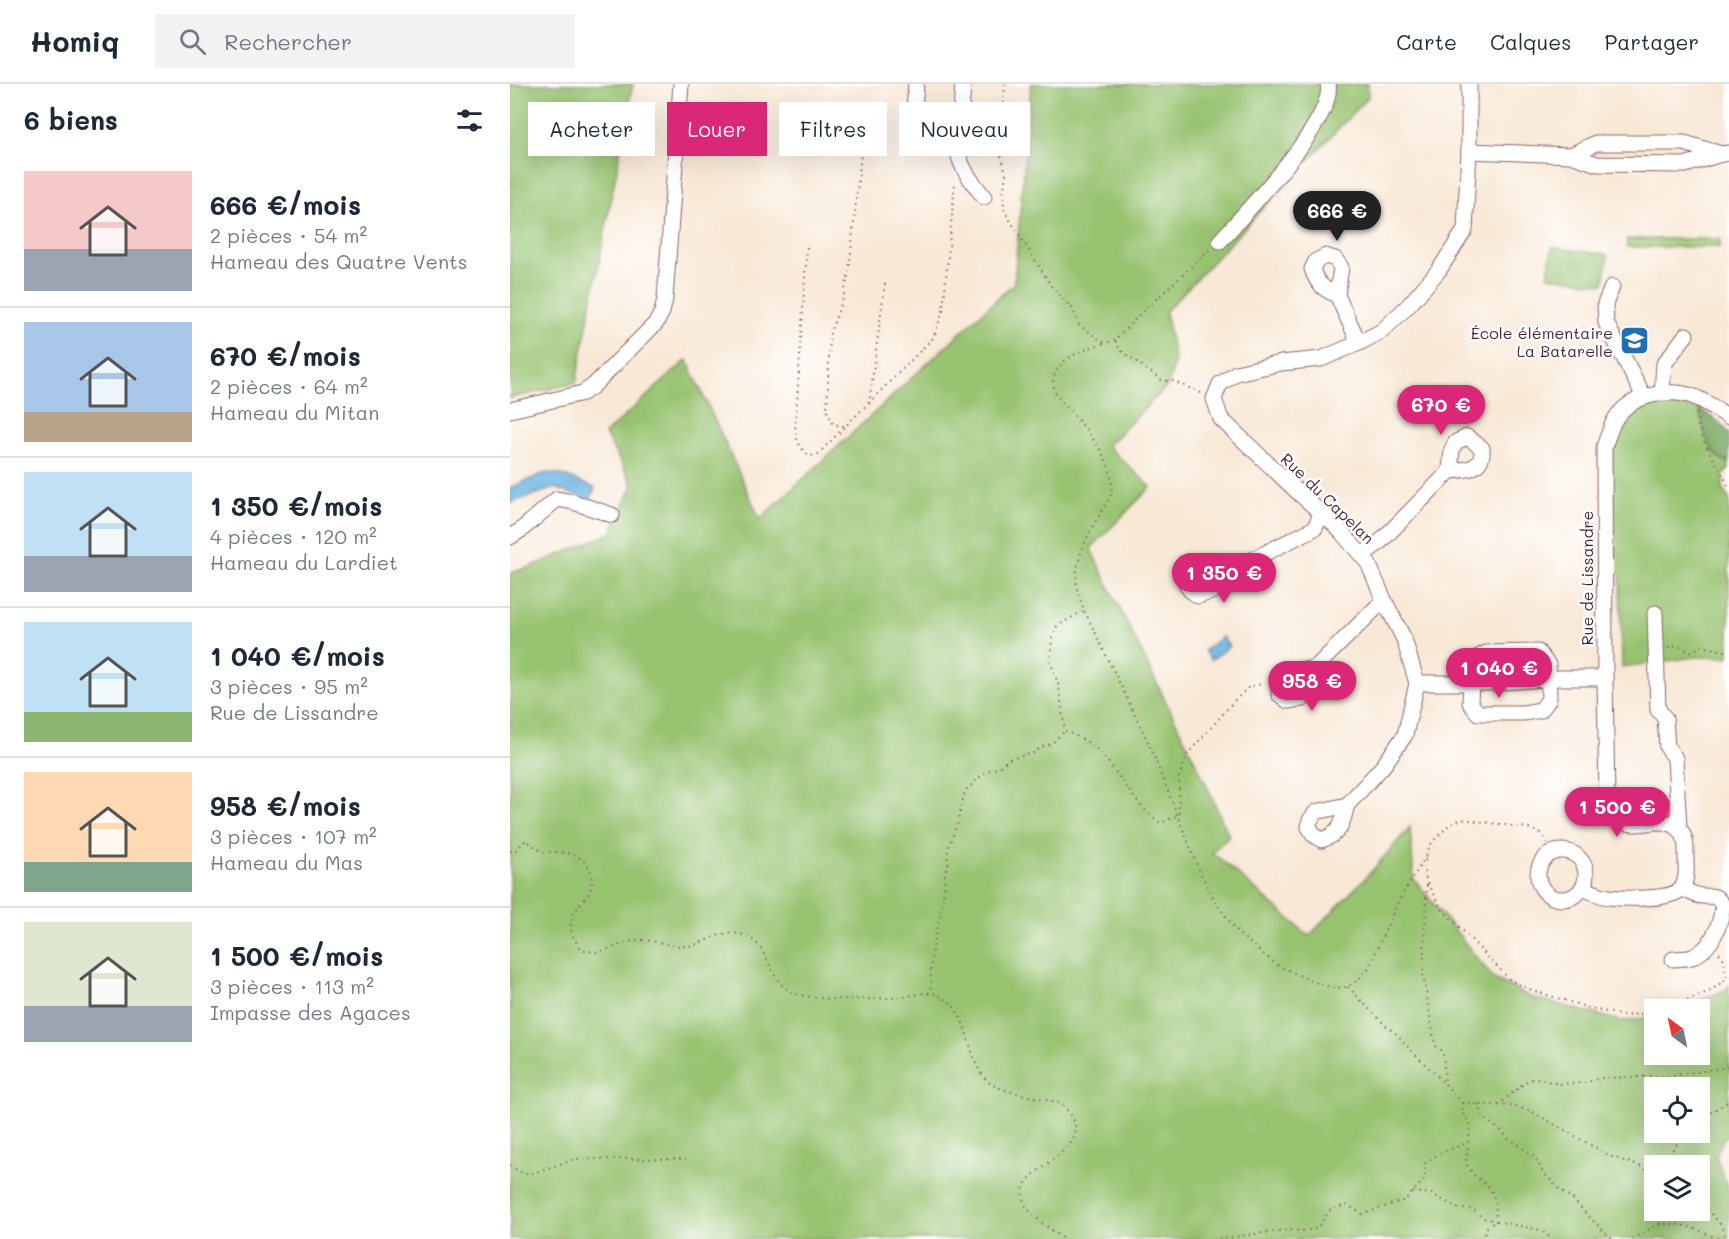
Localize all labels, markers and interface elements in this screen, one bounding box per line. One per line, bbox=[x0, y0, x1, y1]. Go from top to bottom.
search box bbox=[155, 14, 575, 68]
text: Homiq bbox=[30, 23, 119, 59]
icon: search bbox=[176, 25, 209, 58]
text: Rechercher bbox=[224, 27, 352, 56]
text: Carte bbox=[1396, 28, 1457, 55]
text: Calques bbox=[1490, 28, 1572, 55]
text: Partager bbox=[1605, 28, 1699, 55]
chip: Acheter bbox=[528, 102, 655, 156]
chip: Louer bbox=[667, 102, 767, 156]
chip: Filtres bbox=[779, 102, 887, 156]
chip: Nouveau bbox=[899, 102, 1030, 156]
text: 6 biens bbox=[24, 103, 118, 137]
icon: filters bbox=[453, 104, 486, 137]
text: 666 €/mois bbox=[210, 188, 361, 222]
pin: 666 € bbox=[1295, 191, 1379, 242]
icon: home bbox=[72, 195, 144, 267]
text: 666 € bbox=[1307, 197, 1367, 223]
text: 2 pièces · 54 m² bbox=[210, 222, 367, 248]
text: Hameau des Quatre Vents bbox=[210, 248, 468, 274]
place label: École élémentaire La Batarelle bbox=[1471, 322, 1613, 361]
school or university icon: École élémentaire La Batarelle bbox=[1618, 325, 1650, 357]
text: 670 €/mois bbox=[210, 339, 361, 373]
icon: home bbox=[72, 346, 144, 418]
text: 2 pièces · 64 m² bbox=[210, 373, 367, 399]
pin: 670 € bbox=[1399, 385, 1483, 436]
text: 670 € bbox=[1411, 391, 1471, 417]
text: Hameau du Mitan bbox=[210, 399, 379, 425]
street label: Rue du Capelan bbox=[1277, 448, 1379, 548]
text: 1 350 €/mois bbox=[210, 489, 382, 523]
icon: home bbox=[72, 496, 144, 568]
street label: Rue de Lissandre bbox=[1576, 511, 1597, 645]
text: 4 pièces · 120 m² bbox=[210, 523, 377, 549]
text: Hameau du Lardiet bbox=[210, 549, 398, 575]
pin: 1 350 € bbox=[1169, 553, 1279, 604]
text: 1 350 € bbox=[1186, 559, 1262, 585]
text: 1 040 €/mois bbox=[210, 639, 385, 673]
icon: home bbox=[72, 646, 144, 718]
pin: 1 040 € bbox=[1444, 648, 1554, 699]
text: 1 040 € bbox=[1460, 654, 1538, 680]
pin: 958 € bbox=[1270, 661, 1354, 712]
text: 958 € bbox=[1282, 667, 1342, 693]
text: 3 pièces · 95 m² bbox=[210, 673, 368, 699]
text: Rue de Lissandre bbox=[210, 699, 379, 725]
pin: 1 500 € bbox=[1562, 787, 1672, 838]
text: 958 €/mois bbox=[210, 789, 361, 823]
text: 1 500 € bbox=[1579, 793, 1655, 819]
icon: home bbox=[72, 796, 144, 868]
text: 3 pièces · 107 m² bbox=[210, 823, 377, 849]
text: Hameau du Mas bbox=[210, 849, 363, 875]
text: 1 500 €/mois bbox=[210, 939, 383, 973]
icon: home bbox=[72, 946, 144, 1018]
text: 3 pièces · 113 m² bbox=[210, 973, 374, 999]
text: Impasse des Agaces bbox=[210, 999, 411, 1025]
north arrow bbox=[1644, 999, 1710, 1065]
map controls bbox=[1644, 999, 1710, 1221]
button: locate bbox=[1644, 1077, 1710, 1143]
button: layers bbox=[1644, 1155, 1710, 1221]

